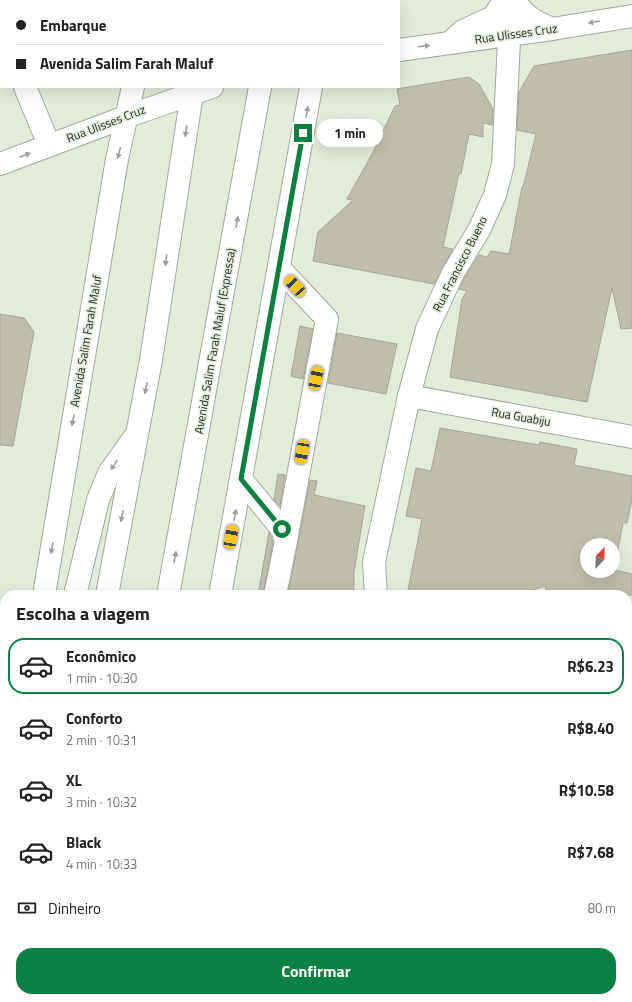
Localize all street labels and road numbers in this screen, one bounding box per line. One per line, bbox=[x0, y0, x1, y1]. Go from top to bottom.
street label: Rua Ulisses Cruz bbox=[473, 18, 559, 49]
street label: Rua Ulisses Cruz bbox=[63, 100, 148, 147]
street label: Rua Francisco Bueno bbox=[427, 213, 492, 315]
street label: Avenida Salim Farah Maluf (Expressa) bbox=[189, 247, 240, 435]
street label: Avenida Salim Farah Maluf bbox=[65, 273, 106, 408]
street label: Rua Guabiju bbox=[490, 402, 552, 431]

